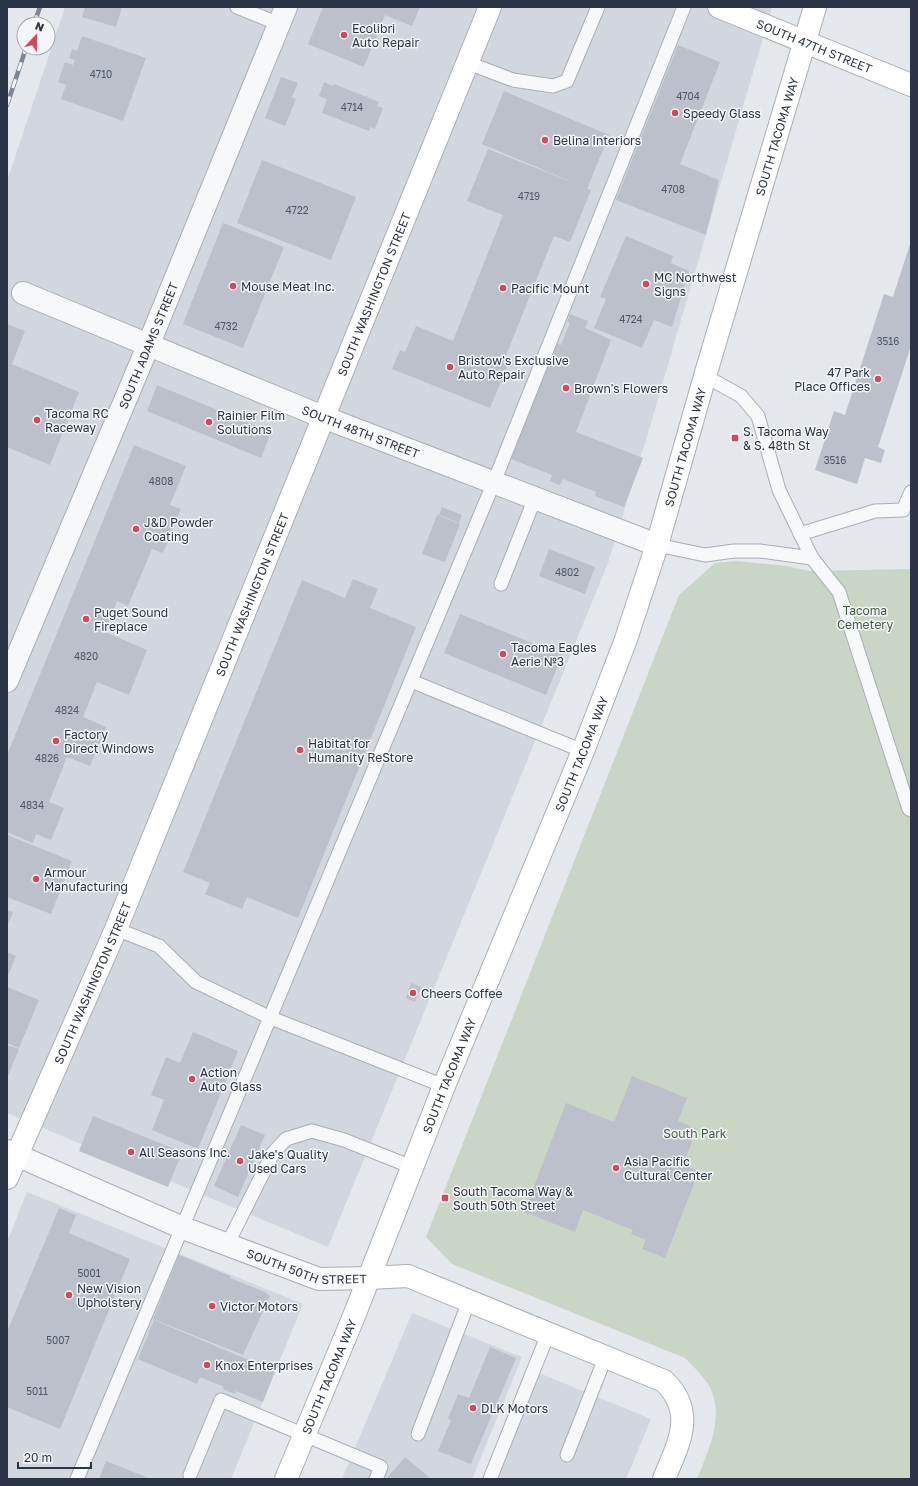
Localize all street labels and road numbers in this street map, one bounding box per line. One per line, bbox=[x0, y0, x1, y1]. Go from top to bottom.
street label: SOUTH 47TH STREET bbox=[754, 16, 875, 76]
street label: SOUTH TACOMA WAY bbox=[752, 75, 801, 197]
street label: SOUTH WASHINGTON STREET bbox=[334, 210, 414, 378]
street label: SOUTH ADAMS STREET bbox=[115, 279, 181, 411]
street label: SOUTH TACOMA WAY bbox=[661, 386, 709, 508]
street label: SOUTH 48TH STREET bbox=[300, 402, 422, 461]
street label: SOUTH WASHINGTON STREET bbox=[212, 510, 292, 678]
street label: SOUTH TACOMA WAY bbox=[551, 694, 611, 814]
street label: SOUTH WASHINGTON STREET bbox=[50, 899, 134, 1066]
street label: SOUTH TACOMA WAY bbox=[419, 1015, 479, 1135]
street label: SOUTH 50TH STREET bbox=[245, 1245, 368, 1287]
street label: SOUTH TACOMA WAY bbox=[298, 1317, 359, 1436]

